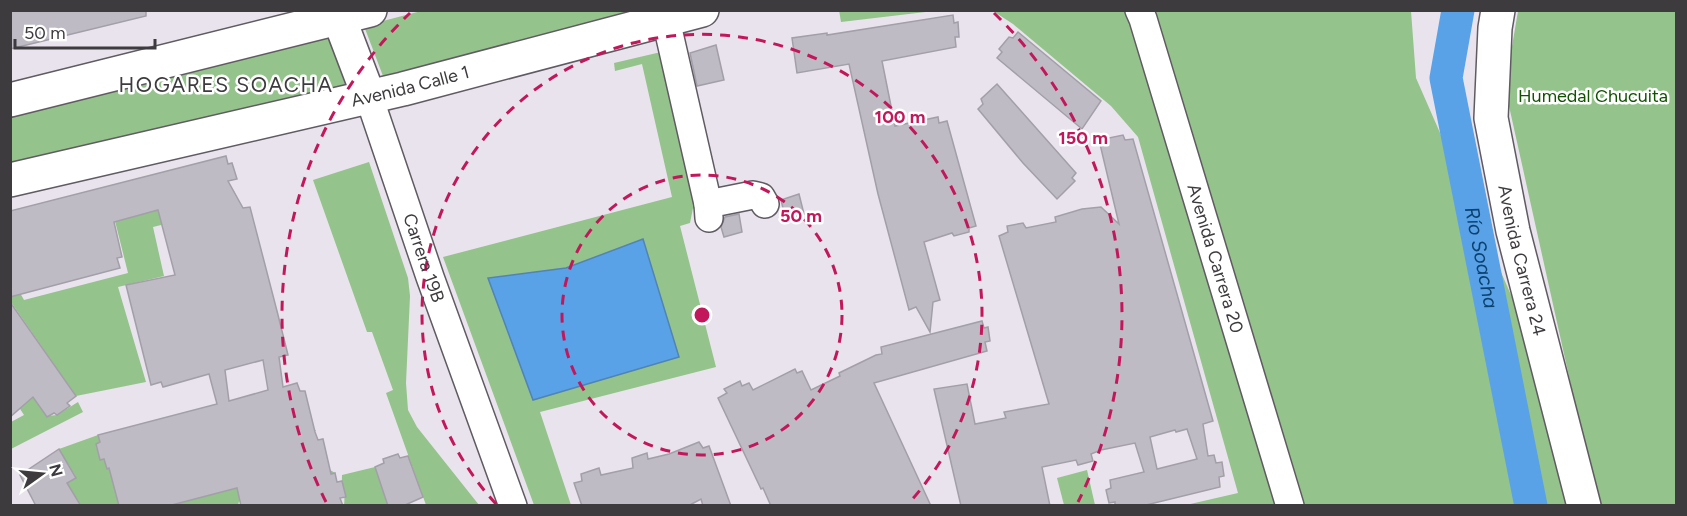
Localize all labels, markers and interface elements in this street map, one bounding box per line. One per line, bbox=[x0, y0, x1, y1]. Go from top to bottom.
scale bar bbox=[15, 12, 154, 50]
text: 50 m bbox=[24, 22, 66, 44]
street label: Avenida Calle 1 bbox=[349, 61, 472, 112]
district label: HOGARES SOACHA bbox=[119, 72, 333, 97]
park label: Humedal Chucuita bbox=[1518, 85, 1668, 107]
text: 100 m bbox=[875, 106, 925, 128]
text: 150 m bbox=[1058, 127, 1108, 149]
street label: Avenida Carrera 20 bbox=[1182, 181, 1248, 336]
street label: Avenida Carrera 24 bbox=[1493, 183, 1551, 338]
water label: Río Soacha bbox=[1460, 204, 1504, 311]
text: 50 m bbox=[780, 205, 822, 227]
street label: Carrera 19B bbox=[398, 211, 449, 305]
centre of rings bbox=[692, 305, 712, 325]
north arrow bbox=[12, 444, 72, 504]
text: N bbox=[45, 462, 67, 479]

